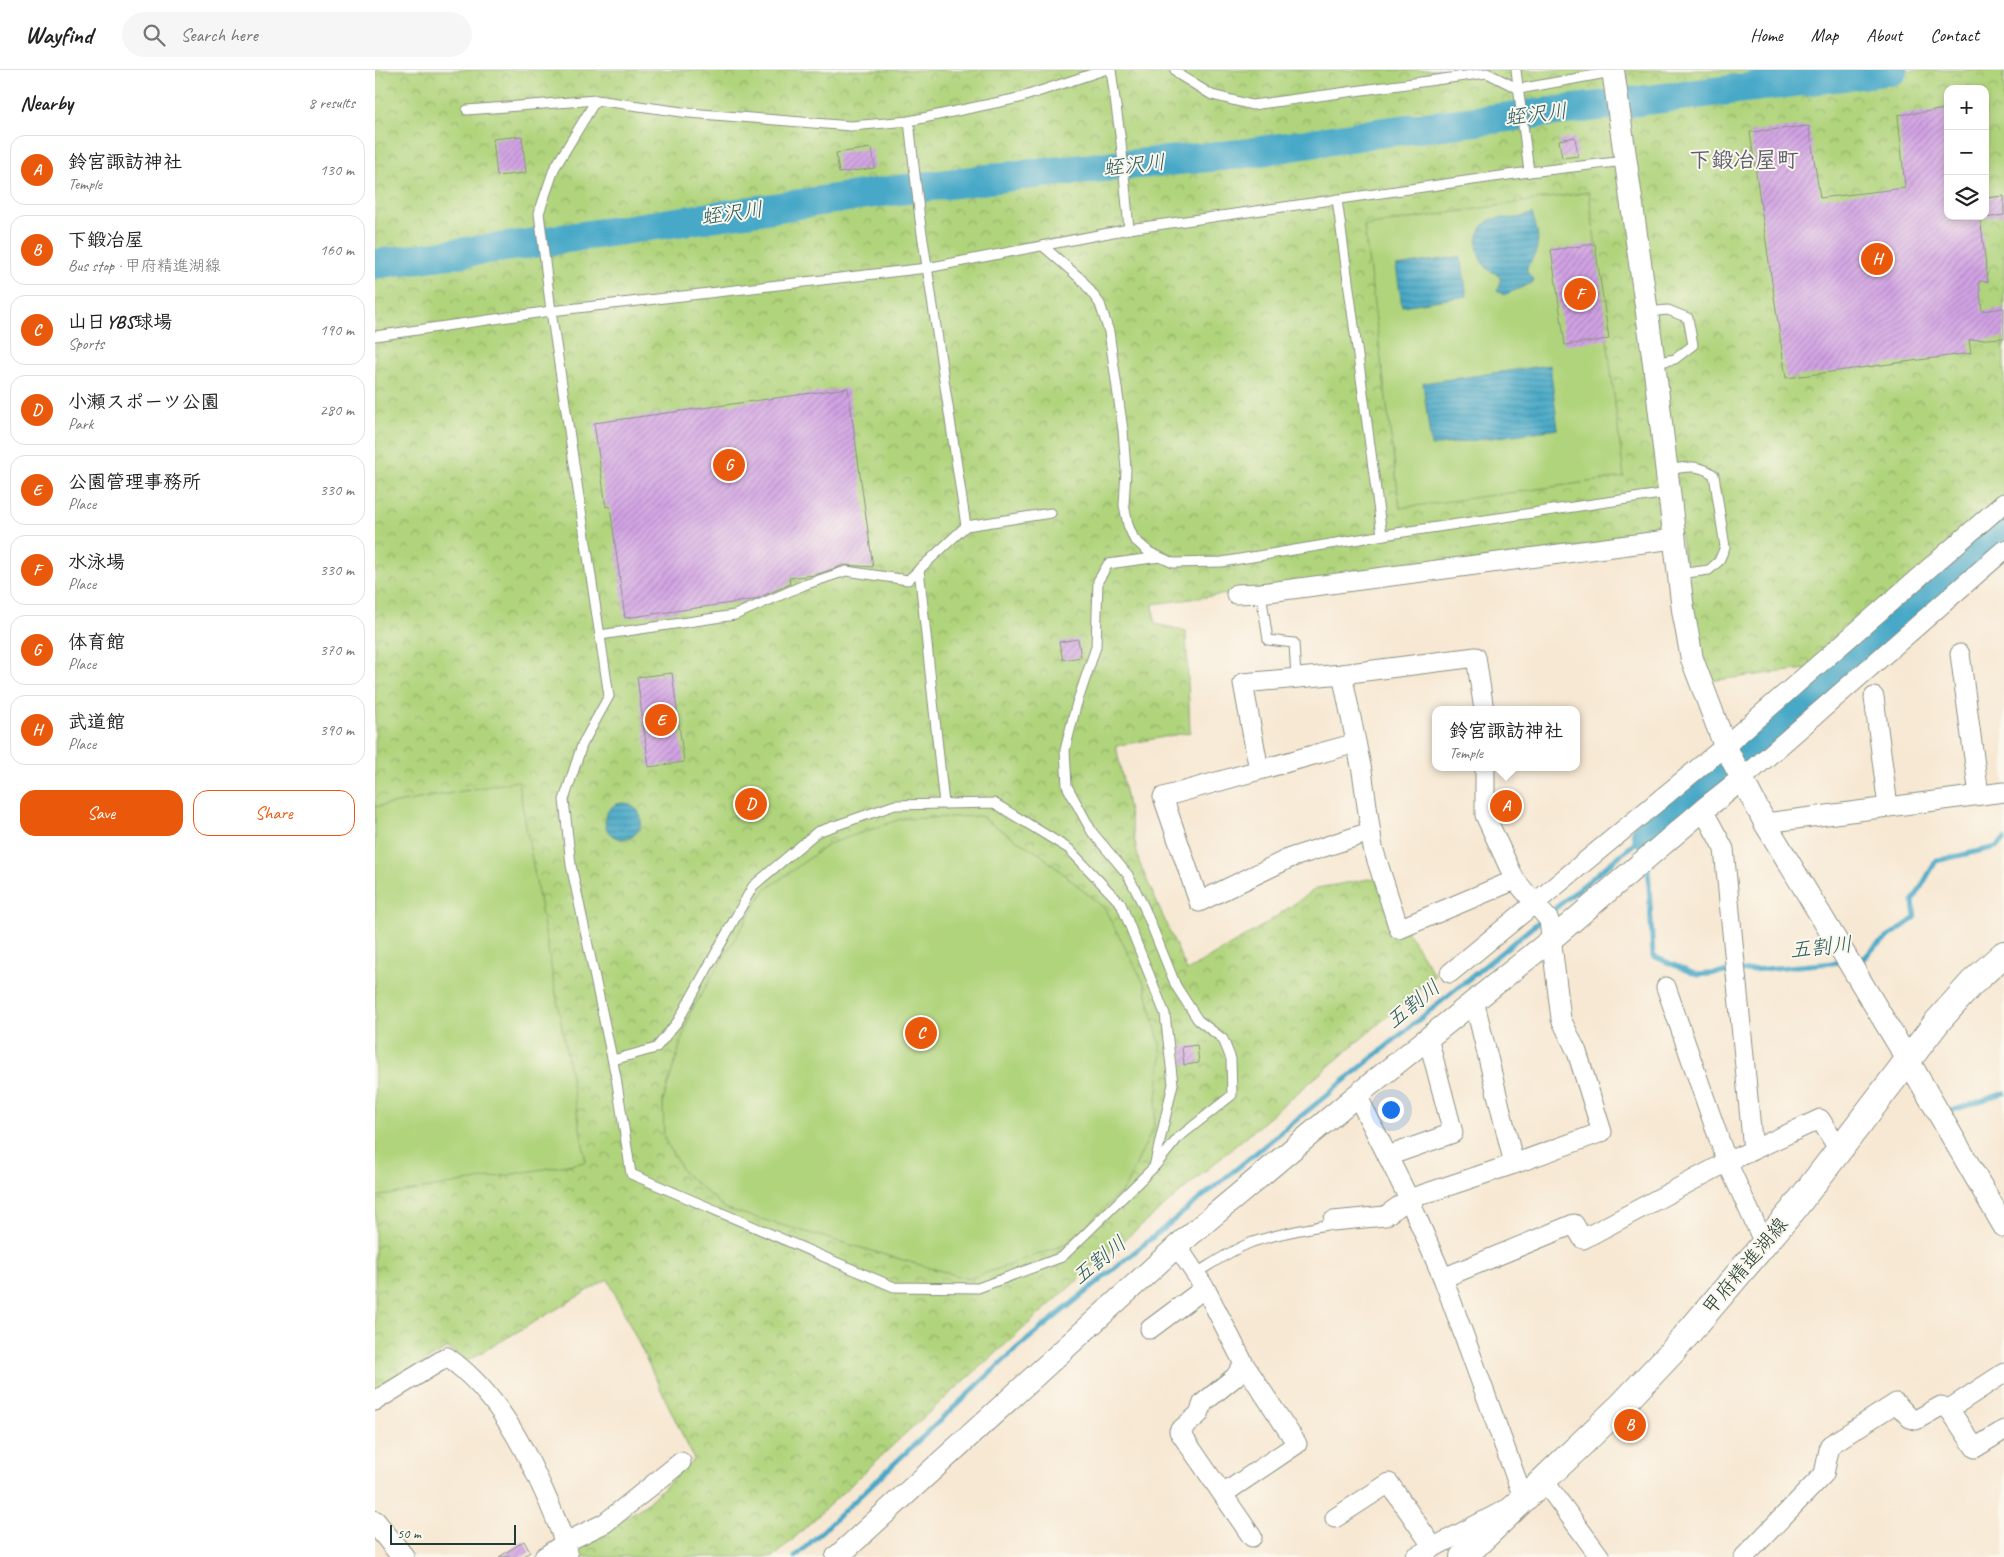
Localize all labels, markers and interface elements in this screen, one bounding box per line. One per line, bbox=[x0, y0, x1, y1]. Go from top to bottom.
search box bbox=[122, 12, 472, 57]
text: Wayfind bbox=[25, 20, 92, 50]
icon: search bbox=[140, 21, 168, 49]
text: Search here bbox=[180, 23, 258, 47]
text: Home bbox=[1750, 24, 1783, 46]
text: Map bbox=[1811, 24, 1838, 46]
text: About bbox=[1866, 24, 1902, 46]
text: Contact bbox=[1930, 24, 1979, 46]
map controls bbox=[1944, 85, 1989, 220]
button: + bbox=[1944, 85, 1989, 130]
text: Nearby bbox=[20, 90, 73, 116]
text: 8 results bbox=[308, 93, 355, 113]
water label: 蛭沢川 bbox=[1503, 97, 1569, 131]
button: − bbox=[1944, 130, 1989, 175]
district label: 下鍛冶屋町 bbox=[1689, 146, 1799, 174]
water label: 蛭沢川 bbox=[1101, 149, 1167, 181]
text: 鈴宮諏訪神社 bbox=[68, 150, 182, 174]
text: A bbox=[33, 160, 41, 180]
text: 130 m bbox=[320, 160, 354, 180]
text: Temple bbox=[68, 174, 102, 194]
button: layers bbox=[1944, 175, 1989, 220]
water label: 蛭沢川 bbox=[699, 196, 765, 230]
text: 下鍛冶屋 bbox=[68, 228, 144, 252]
text: B bbox=[33, 240, 41, 260]
text: 160 m bbox=[320, 240, 354, 260]
pin: H bbox=[1861, 240, 1893, 278]
text: Bus stop · 甲府精進湖線 bbox=[68, 256, 221, 276]
pin: F bbox=[1564, 275, 1596, 313]
text: 山日YBS球場 bbox=[68, 310, 172, 334]
text: C bbox=[33, 320, 41, 340]
text: 190 m bbox=[320, 320, 354, 340]
text: Sports bbox=[68, 334, 104, 354]
text: 小瀬スポーツ公園 bbox=[68, 390, 220, 414]
text: D bbox=[32, 400, 42, 420]
text: 280 m bbox=[320, 400, 354, 420]
text: Park bbox=[68, 414, 93, 434]
pin: G bbox=[713, 446, 745, 484]
text: 公園管理事務所 bbox=[68, 470, 201, 494]
text: E bbox=[33, 480, 41, 500]
text: 330 m bbox=[320, 480, 354, 500]
text: Place bbox=[68, 494, 96, 514]
text: 水泳場 bbox=[68, 550, 125, 574]
text: F bbox=[33, 560, 41, 580]
text: 330 m bbox=[320, 560, 354, 580]
text: Place bbox=[68, 574, 96, 594]
text: 体育館 bbox=[68, 630, 125, 654]
text: G bbox=[33, 640, 41, 660]
text: 370 m bbox=[320, 640, 354, 660]
text: Place bbox=[68, 654, 96, 674]
pin: E bbox=[645, 701, 677, 739]
popup bbox=[1432, 706, 1580, 771]
text: 武道館 bbox=[68, 710, 125, 734]
text: 鈴宮諏訪神社 bbox=[1449, 719, 1563, 743]
text: H bbox=[32, 720, 42, 740]
text: 390 m bbox=[320, 720, 354, 740]
text: Place bbox=[68, 734, 96, 754]
text: Temple bbox=[1449, 743, 1483, 763]
pin: D bbox=[735, 785, 767, 823]
pin: A bbox=[1490, 787, 1522, 825]
button: Save bbox=[20, 790, 183, 836]
button: Share bbox=[193, 790, 355, 836]
water label: 五割川 bbox=[1788, 931, 1854, 963]
water label: 五割川 bbox=[1380, 974, 1446, 1034]
pin: C bbox=[905, 1014, 937, 1052]
your location bbox=[1378, 1097, 1404, 1123]
street label: 甲府精進湖線 bbox=[1697, 1212, 1793, 1320]
water label: 五割川 bbox=[1066, 1230, 1132, 1290]
pin: B bbox=[1614, 1406, 1646, 1444]
scale bar bbox=[390, 1522, 516, 1545]
text: 50 m bbox=[397, 1525, 421, 1542]

